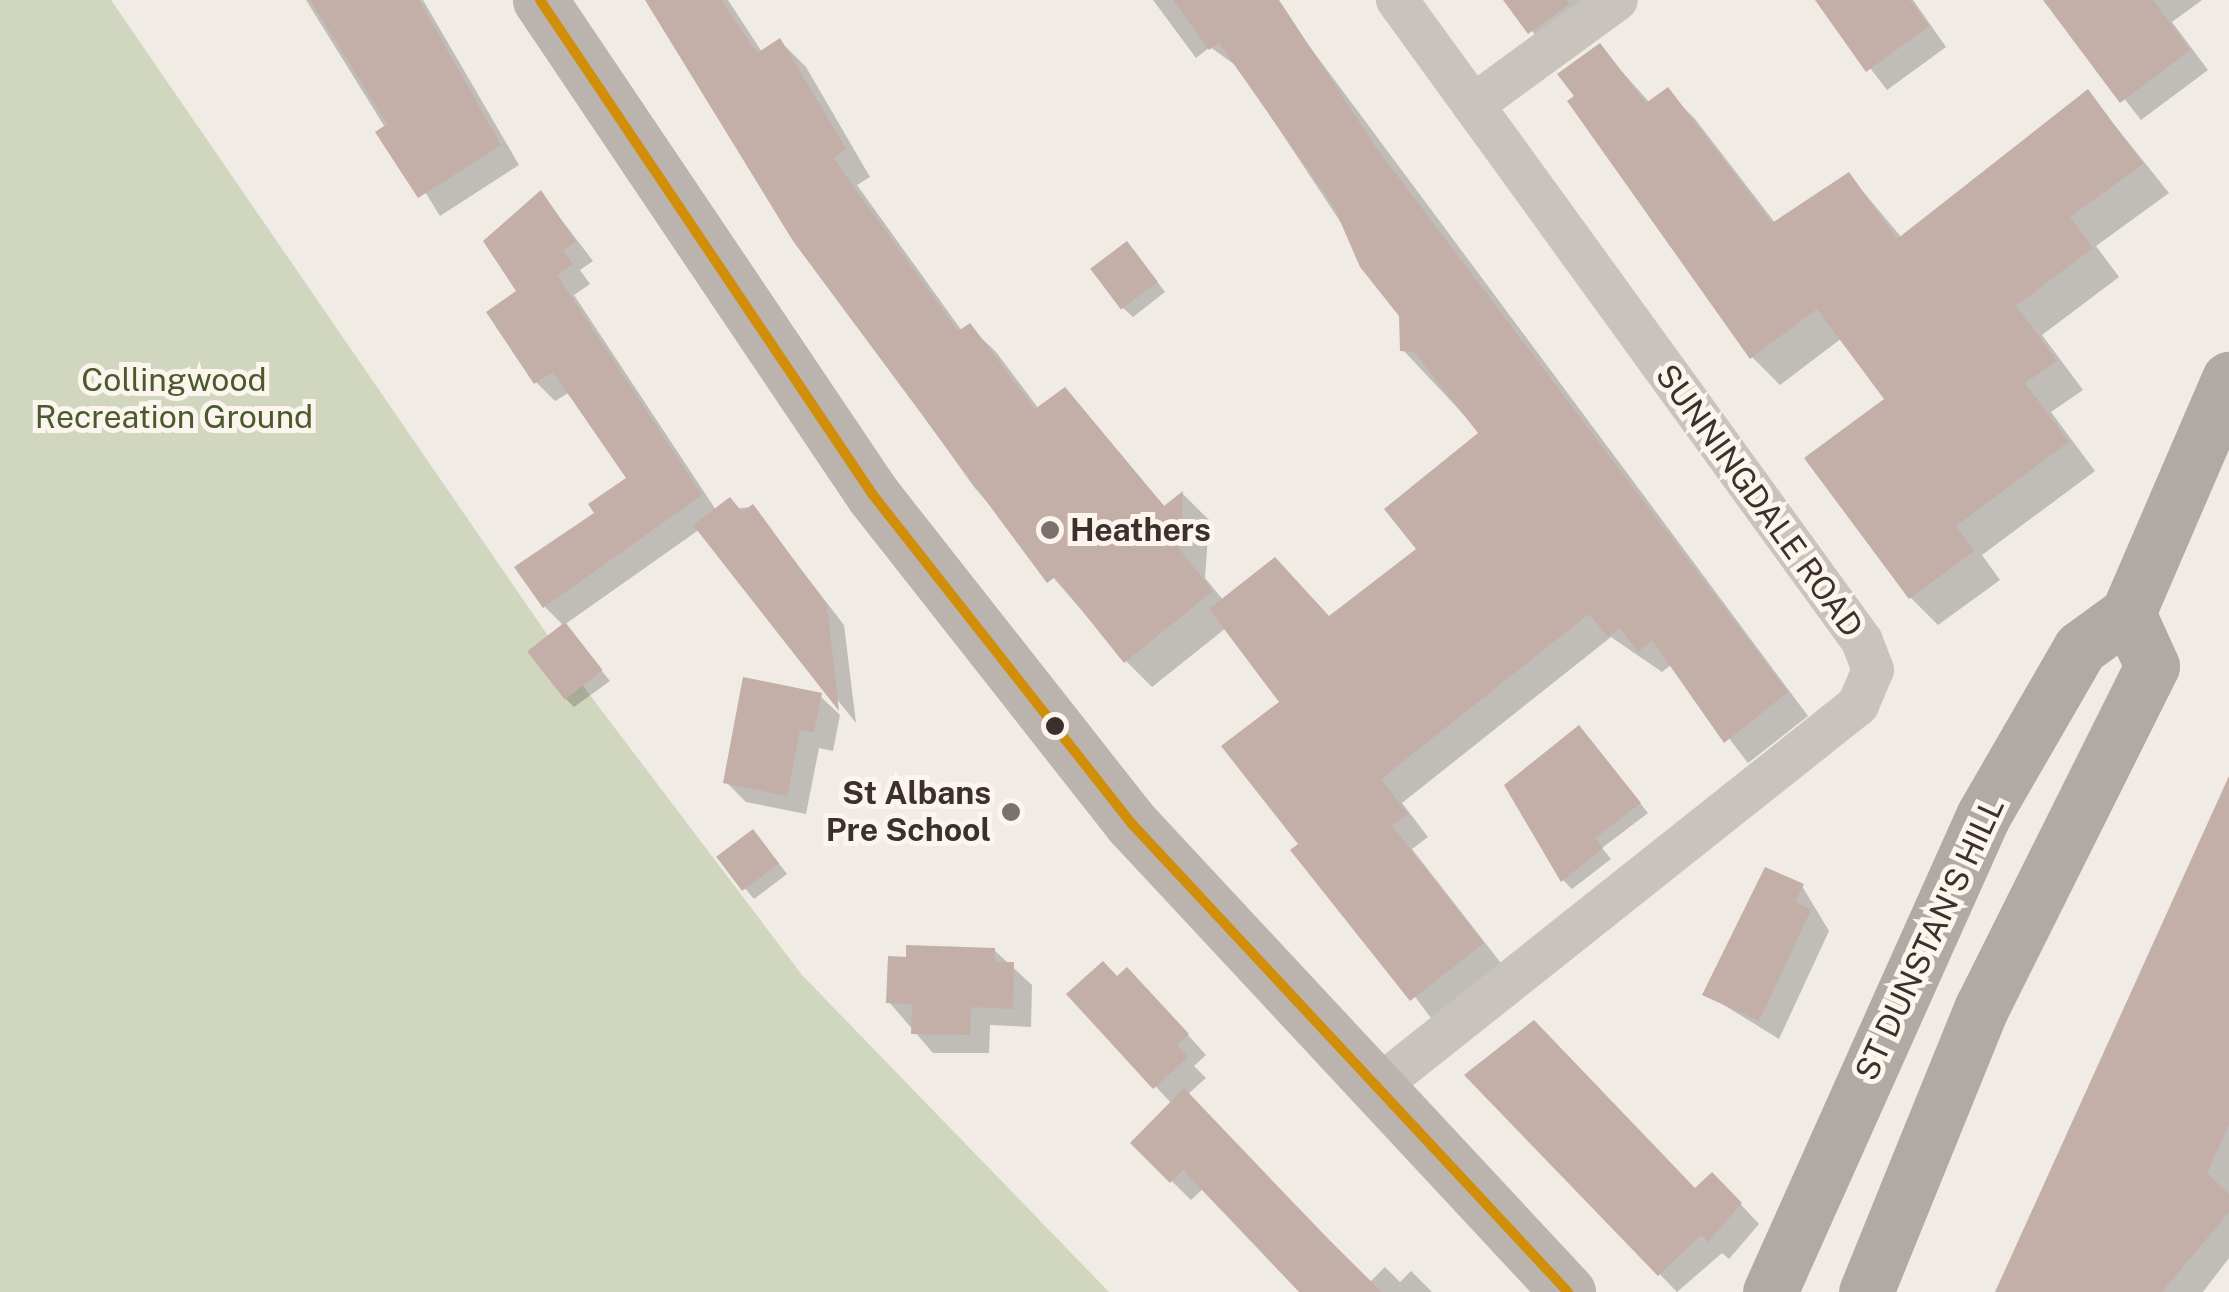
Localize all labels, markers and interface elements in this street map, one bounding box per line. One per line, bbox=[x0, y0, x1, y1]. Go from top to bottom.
street label: SUNNINGDALE ROAD bbox=[1647, 357, 1871, 645]
park label: Collingwood Recreation Ground bbox=[35, 362, 313, 437]
place label: Heathers bbox=[1070, 511, 1211, 549]
marker: Heathers bbox=[1039, 519, 1061, 541]
unlabelled marker bbox=[1045, 716, 1065, 736]
place label: St Albans Pre School bbox=[826, 775, 991, 850]
street label: ST DUNSTAN'S HILL bbox=[1848, 791, 2012, 1087]
marker: St Albans Pre School bbox=[1000, 801, 1022, 823]

